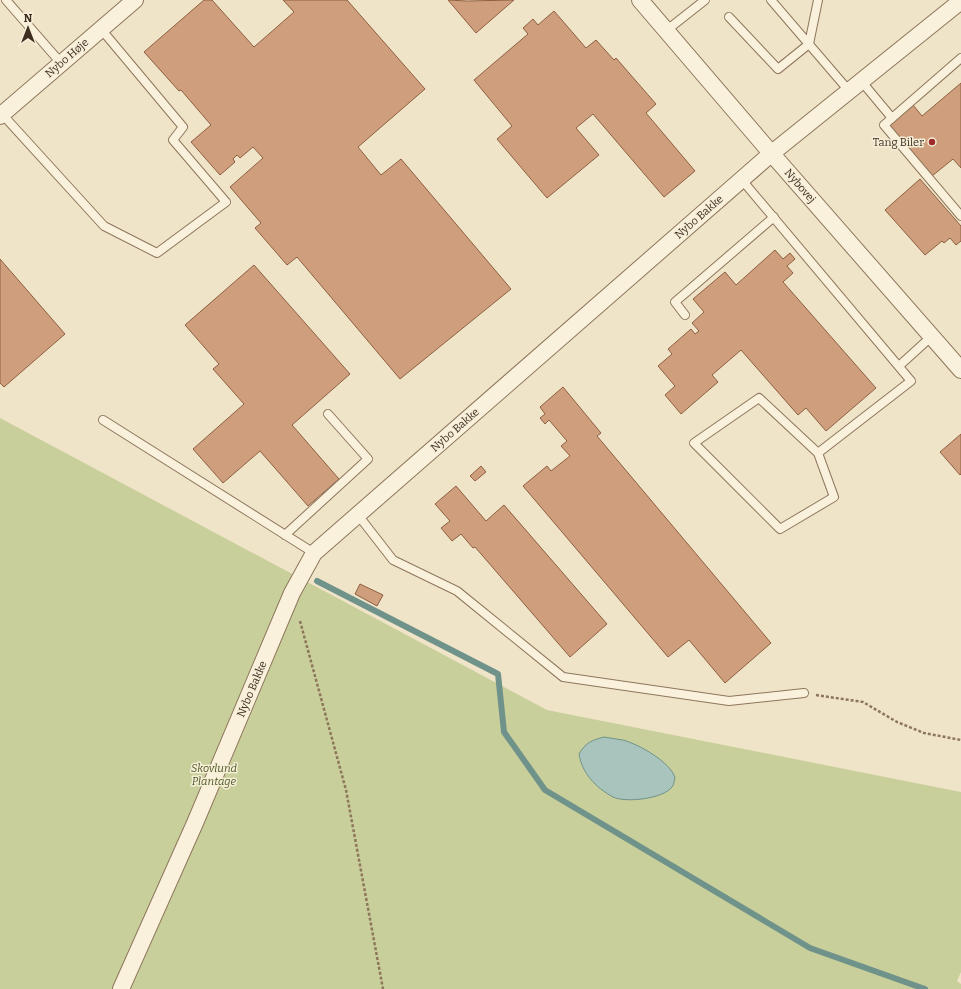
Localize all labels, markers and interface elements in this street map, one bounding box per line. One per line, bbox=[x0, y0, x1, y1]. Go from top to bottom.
north arrow bbox=[8, 8, 48, 48]
text: N bbox=[24, 12, 33, 25]
street label: Nybo Høje bbox=[43, 36, 91, 80]
place label: Tang Biler bbox=[873, 136, 924, 149]
marker: Tang Biler bbox=[927, 137, 937, 147]
street label: Nybovej bbox=[782, 166, 818, 206]
street label: Nybo Bakke bbox=[672, 192, 726, 242]
street label: Nybo Bakke bbox=[428, 405, 482, 455]
street label: Nybo Bakke bbox=[234, 659, 270, 719]
park label: Skovlund Plantage bbox=[191, 762, 238, 788]

